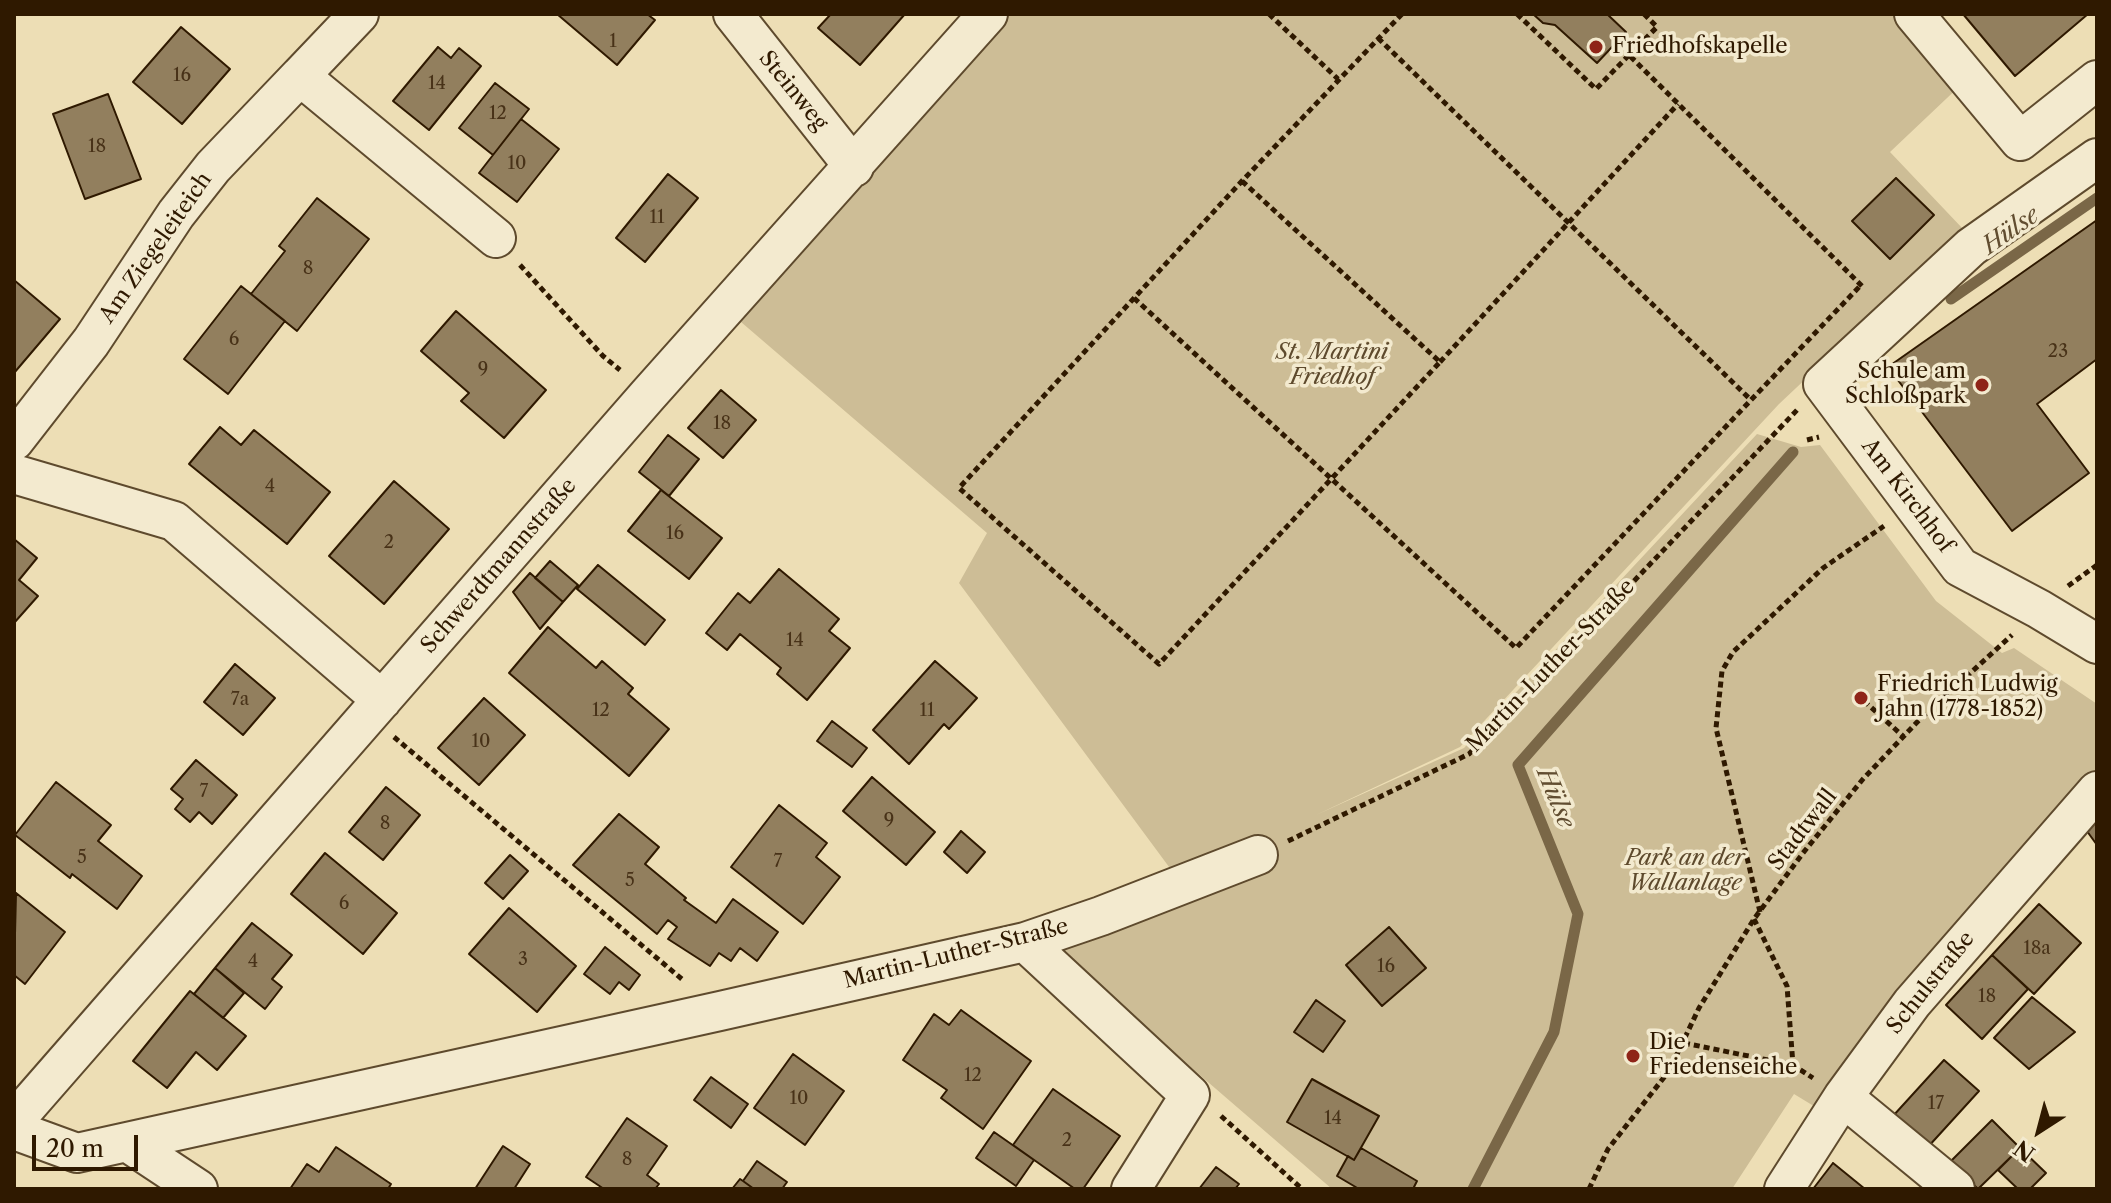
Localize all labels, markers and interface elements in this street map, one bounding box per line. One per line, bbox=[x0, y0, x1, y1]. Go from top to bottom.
house number: 1 bbox=[609, 31, 617, 53]
place label: Friedhofskapelle bbox=[1612, 34, 1788, 60]
marker: Friedhofskapelle bbox=[1587, 38, 1605, 56]
street label: Steinweg bbox=[753, 46, 833, 136]
house number: 16 bbox=[173, 65, 191, 87]
house number: 14 bbox=[428, 73, 446, 95]
house number: 12 bbox=[489, 103, 507, 125]
house number: 18 bbox=[88, 136, 106, 158]
house number: 10 bbox=[508, 153, 526, 175]
street label: Am Ziegeleiteich bbox=[94, 168, 218, 328]
water label: Hülse bbox=[1977, 201, 2045, 261]
house number: 11 bbox=[649, 207, 665, 229]
house number: 8 bbox=[303, 258, 313, 280]
house number: 6 bbox=[229, 329, 239, 351]
park label: St. Martini Friedhof bbox=[1276, 340, 1388, 392]
house number: 23 bbox=[2048, 341, 2068, 363]
house number: 9 bbox=[478, 359, 488, 381]
place label: Schule am Schloßpark bbox=[1845, 359, 1966, 410]
marker: Schule am Schloßpark bbox=[1973, 376, 1991, 394]
house number: 18 bbox=[713, 413, 731, 435]
street label: Am Kirchhof bbox=[1856, 434, 1958, 558]
street label: Schwerdtmannstraße bbox=[416, 473, 582, 659]
house number: 4 bbox=[265, 476, 275, 498]
house number: 16 bbox=[666, 523, 684, 545]
house number: 2 bbox=[384, 532, 394, 554]
street label: Martin-Luther-Straße bbox=[1461, 574, 1641, 758]
house number: 14 bbox=[786, 630, 804, 652]
place label: Friedrich Ludwig Jahn (1778-1852) bbox=[1877, 672, 2058, 724]
house number: 7a bbox=[231, 689, 249, 711]
marker: Friedrich Ludwig Jahn (1778-1852) bbox=[1852, 689, 1870, 707]
house number: 12 bbox=[592, 700, 610, 722]
house number: 11 bbox=[919, 700, 935, 722]
house number: 10 bbox=[472, 731, 490, 753]
water label: Hülse bbox=[1530, 763, 1580, 833]
house number: 7 bbox=[200, 781, 208, 803]
street label: Stadtwall bbox=[1763, 784, 1843, 876]
house number: 9 bbox=[884, 810, 894, 832]
house number: 8 bbox=[380, 813, 390, 835]
park label: Park an der Wallanlage bbox=[1625, 846, 1745, 898]
house number: 5 bbox=[77, 847, 87, 869]
house number: 7 bbox=[774, 851, 782, 873]
house number: 5 bbox=[625, 870, 635, 892]
house number: 6 bbox=[339, 893, 349, 915]
street label: Martin-Luther-Straße bbox=[841, 913, 1071, 995]
street label: Schulstraße bbox=[1882, 926, 1980, 1040]
house number: 18a bbox=[2023, 938, 2051, 960]
house number: 3 bbox=[518, 949, 528, 971]
house number: 4 bbox=[248, 951, 258, 973]
house number: 16 bbox=[1377, 956, 1395, 978]
house number: 18 bbox=[1978, 986, 1996, 1008]
place label: Die Friedenseiche bbox=[1649, 1030, 1797, 1082]
marker: Die Friedenseiche bbox=[1624, 1047, 1642, 1065]
house number: 12 bbox=[964, 1065, 982, 1087]
house number: 10 bbox=[790, 1088, 808, 1110]
north arrow bbox=[1999, 1091, 2079, 1171]
house number: 17 bbox=[1928, 1093, 1944, 1115]
house number: 14 bbox=[1324, 1108, 1342, 1130]
scale bar bbox=[36, 1119, 142, 1169]
house number: 2 bbox=[1062, 1130, 1072, 1152]
text: 20 m bbox=[46, 1134, 104, 1163]
text: N bbox=[2009, 1134, 2040, 1167]
house number: 8 bbox=[622, 1149, 632, 1171]

